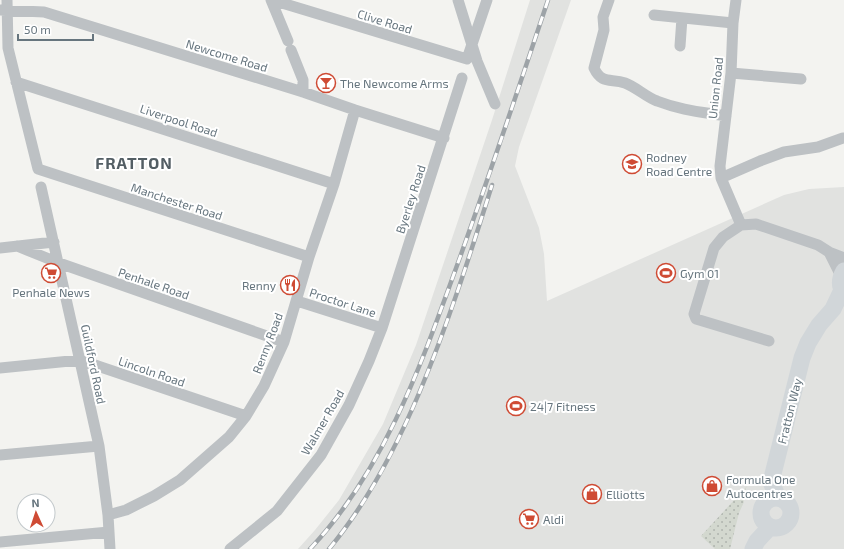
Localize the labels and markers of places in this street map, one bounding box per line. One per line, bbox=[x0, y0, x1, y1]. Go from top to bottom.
bar icon: The Newcome Arms bbox=[315, 72, 337, 94]
place label: The Newcome Arms bbox=[340, 76, 449, 90]
place label: Rodney Road Centre bbox=[646, 150, 712, 178]
school or university icon: Rodney Road Centre bbox=[621, 153, 643, 175]
supermarket icon: Penhale News bbox=[40, 262, 62, 284]
sports icon: Gym 01 bbox=[655, 262, 677, 284]
place label: Gym 01 bbox=[680, 266, 719, 280]
restaurant icon: Renny bbox=[279, 274, 301, 296]
place label: Renny bbox=[242, 278, 277, 292]
place label: Penhale News bbox=[12, 285, 90, 299]
sports icon: 24|7 Fitness bbox=[505, 395, 527, 417]
place label: 24|7 Fitness bbox=[530, 399, 596, 413]
place label: Formula One Autocentres bbox=[726, 472, 796, 500]
shop icon: Formula One Autocentres bbox=[701, 475, 723, 497]
shop icon: Elliotts bbox=[581, 483, 603, 505]
place label: Elliotts bbox=[606, 487, 645, 501]
supermarket icon: Aldi bbox=[518, 508, 540, 530]
place label: Aldi bbox=[543, 512, 564, 526]

